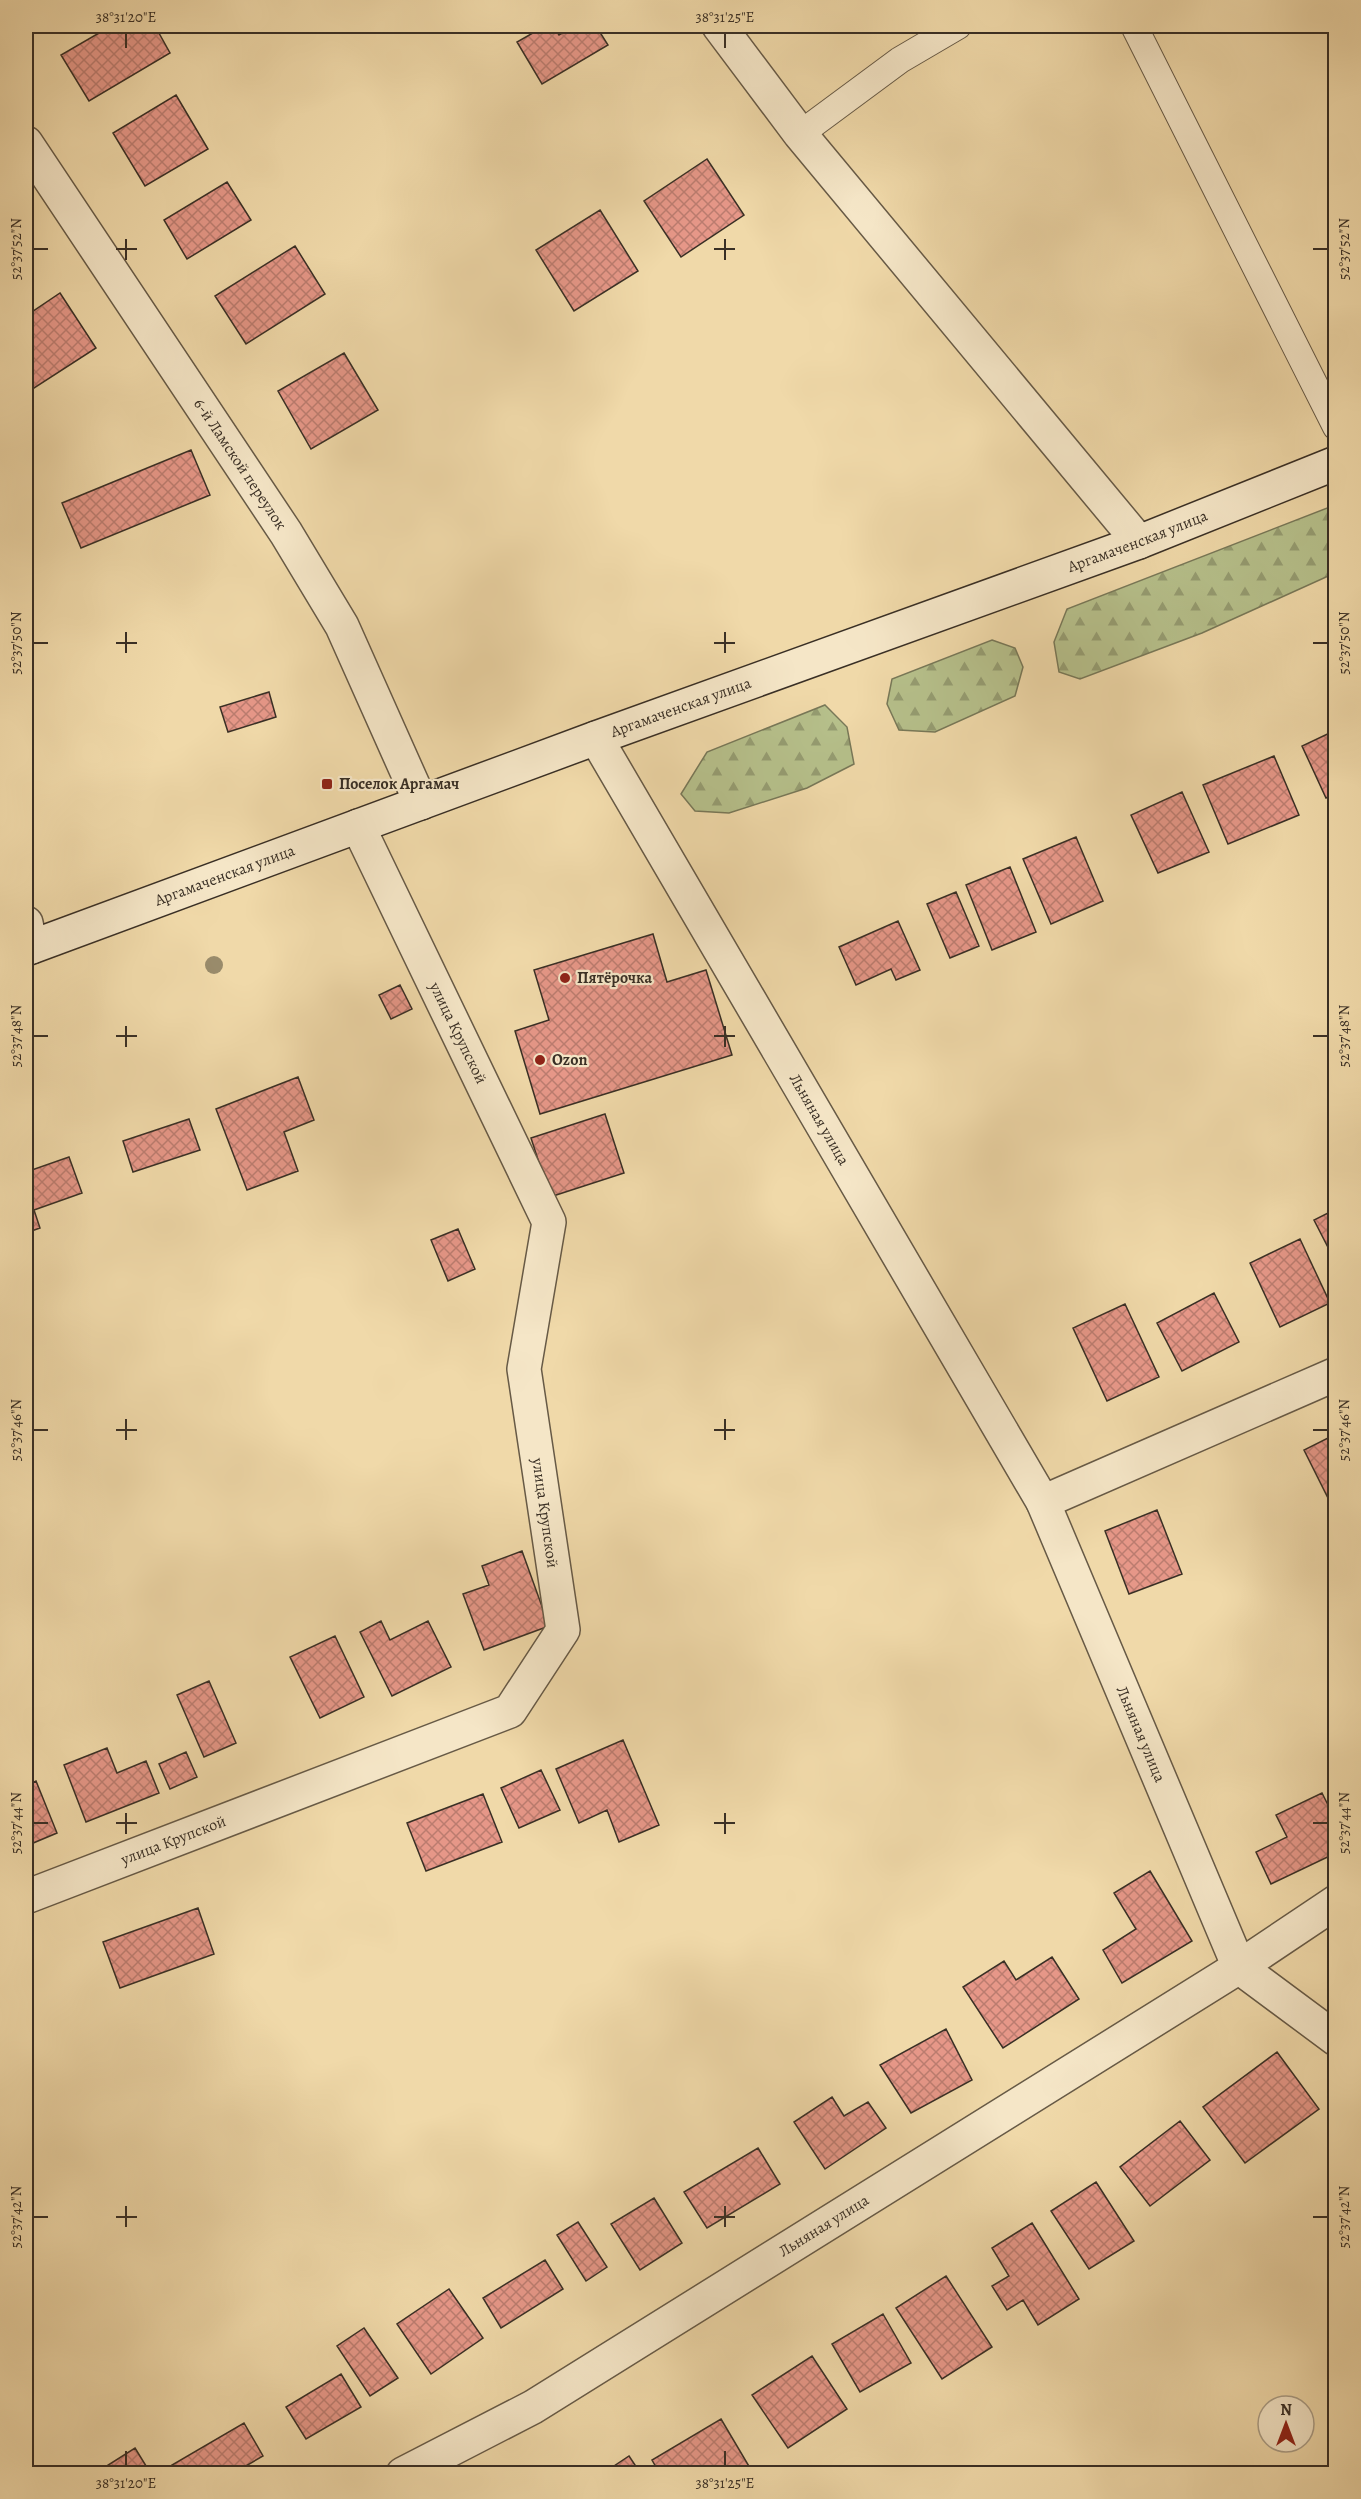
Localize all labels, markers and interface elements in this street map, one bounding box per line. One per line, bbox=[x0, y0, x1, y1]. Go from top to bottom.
text: 38°31'20"E bbox=[96, 7, 156, 27]
text: 38°31'25"E bbox=[696, 7, 754, 27]
text: 52°37'52"N bbox=[6, 218, 26, 280]
text: 52°37'52"N bbox=[1334, 218, 1354, 280]
street label: 6-й Ламской переулок bbox=[188, 394, 292, 534]
street label: Аргамаченская улица bbox=[1064, 504, 1211, 578]
text: 52°37'50"N bbox=[6, 611, 26, 675]
text: 52°37'50"N bbox=[1334, 611, 1354, 675]
street label: Аргамаченская улица bbox=[607, 672, 755, 743]
place label: Поселок Аргамач bbox=[339, 773, 459, 795]
marker: Поселок Аргамач bbox=[320, 777, 334, 791]
street label: Аргамаченская улица bbox=[151, 839, 299, 912]
place label: Пятёрочка bbox=[577, 967, 652, 989]
marker: Пятёрочка bbox=[558, 971, 572, 985]
street label: улица Крупской bbox=[423, 977, 492, 1088]
text: 52°37'48"N bbox=[6, 1004, 26, 1067]
text: 52°37'48"N bbox=[1334, 1004, 1354, 1067]
place label: Ozon bbox=[552, 1049, 587, 1071]
marker: Ozon bbox=[533, 1053, 547, 1067]
street label: Льняная улица bbox=[784, 1070, 855, 1170]
text: 52°37'46"N bbox=[6, 1399, 26, 1461]
text: 52°37'46"N bbox=[1334, 1399, 1354, 1461]
street label: улица Крупской bbox=[526, 1456, 564, 1569]
street label: Льняная улица bbox=[1111, 1682, 1171, 1786]
text: 52°37'44"N bbox=[6, 1792, 26, 1854]
text: 52°37'44"N bbox=[1334, 1792, 1354, 1854]
street label: улица Крупской bbox=[117, 1810, 229, 1871]
text: 52°37'42"N bbox=[6, 2186, 26, 2248]
text: 52°37'42"N bbox=[1334, 2186, 1354, 2248]
street label: Льняная улица bbox=[774, 2189, 874, 2262]
north arrow bbox=[1256, 2394, 1316, 2454]
text: N bbox=[1280, 2399, 1292, 2421]
text: 38°31'20"E bbox=[96, 2473, 156, 2493]
text: 38°31'25"E bbox=[696, 2473, 754, 2493]

